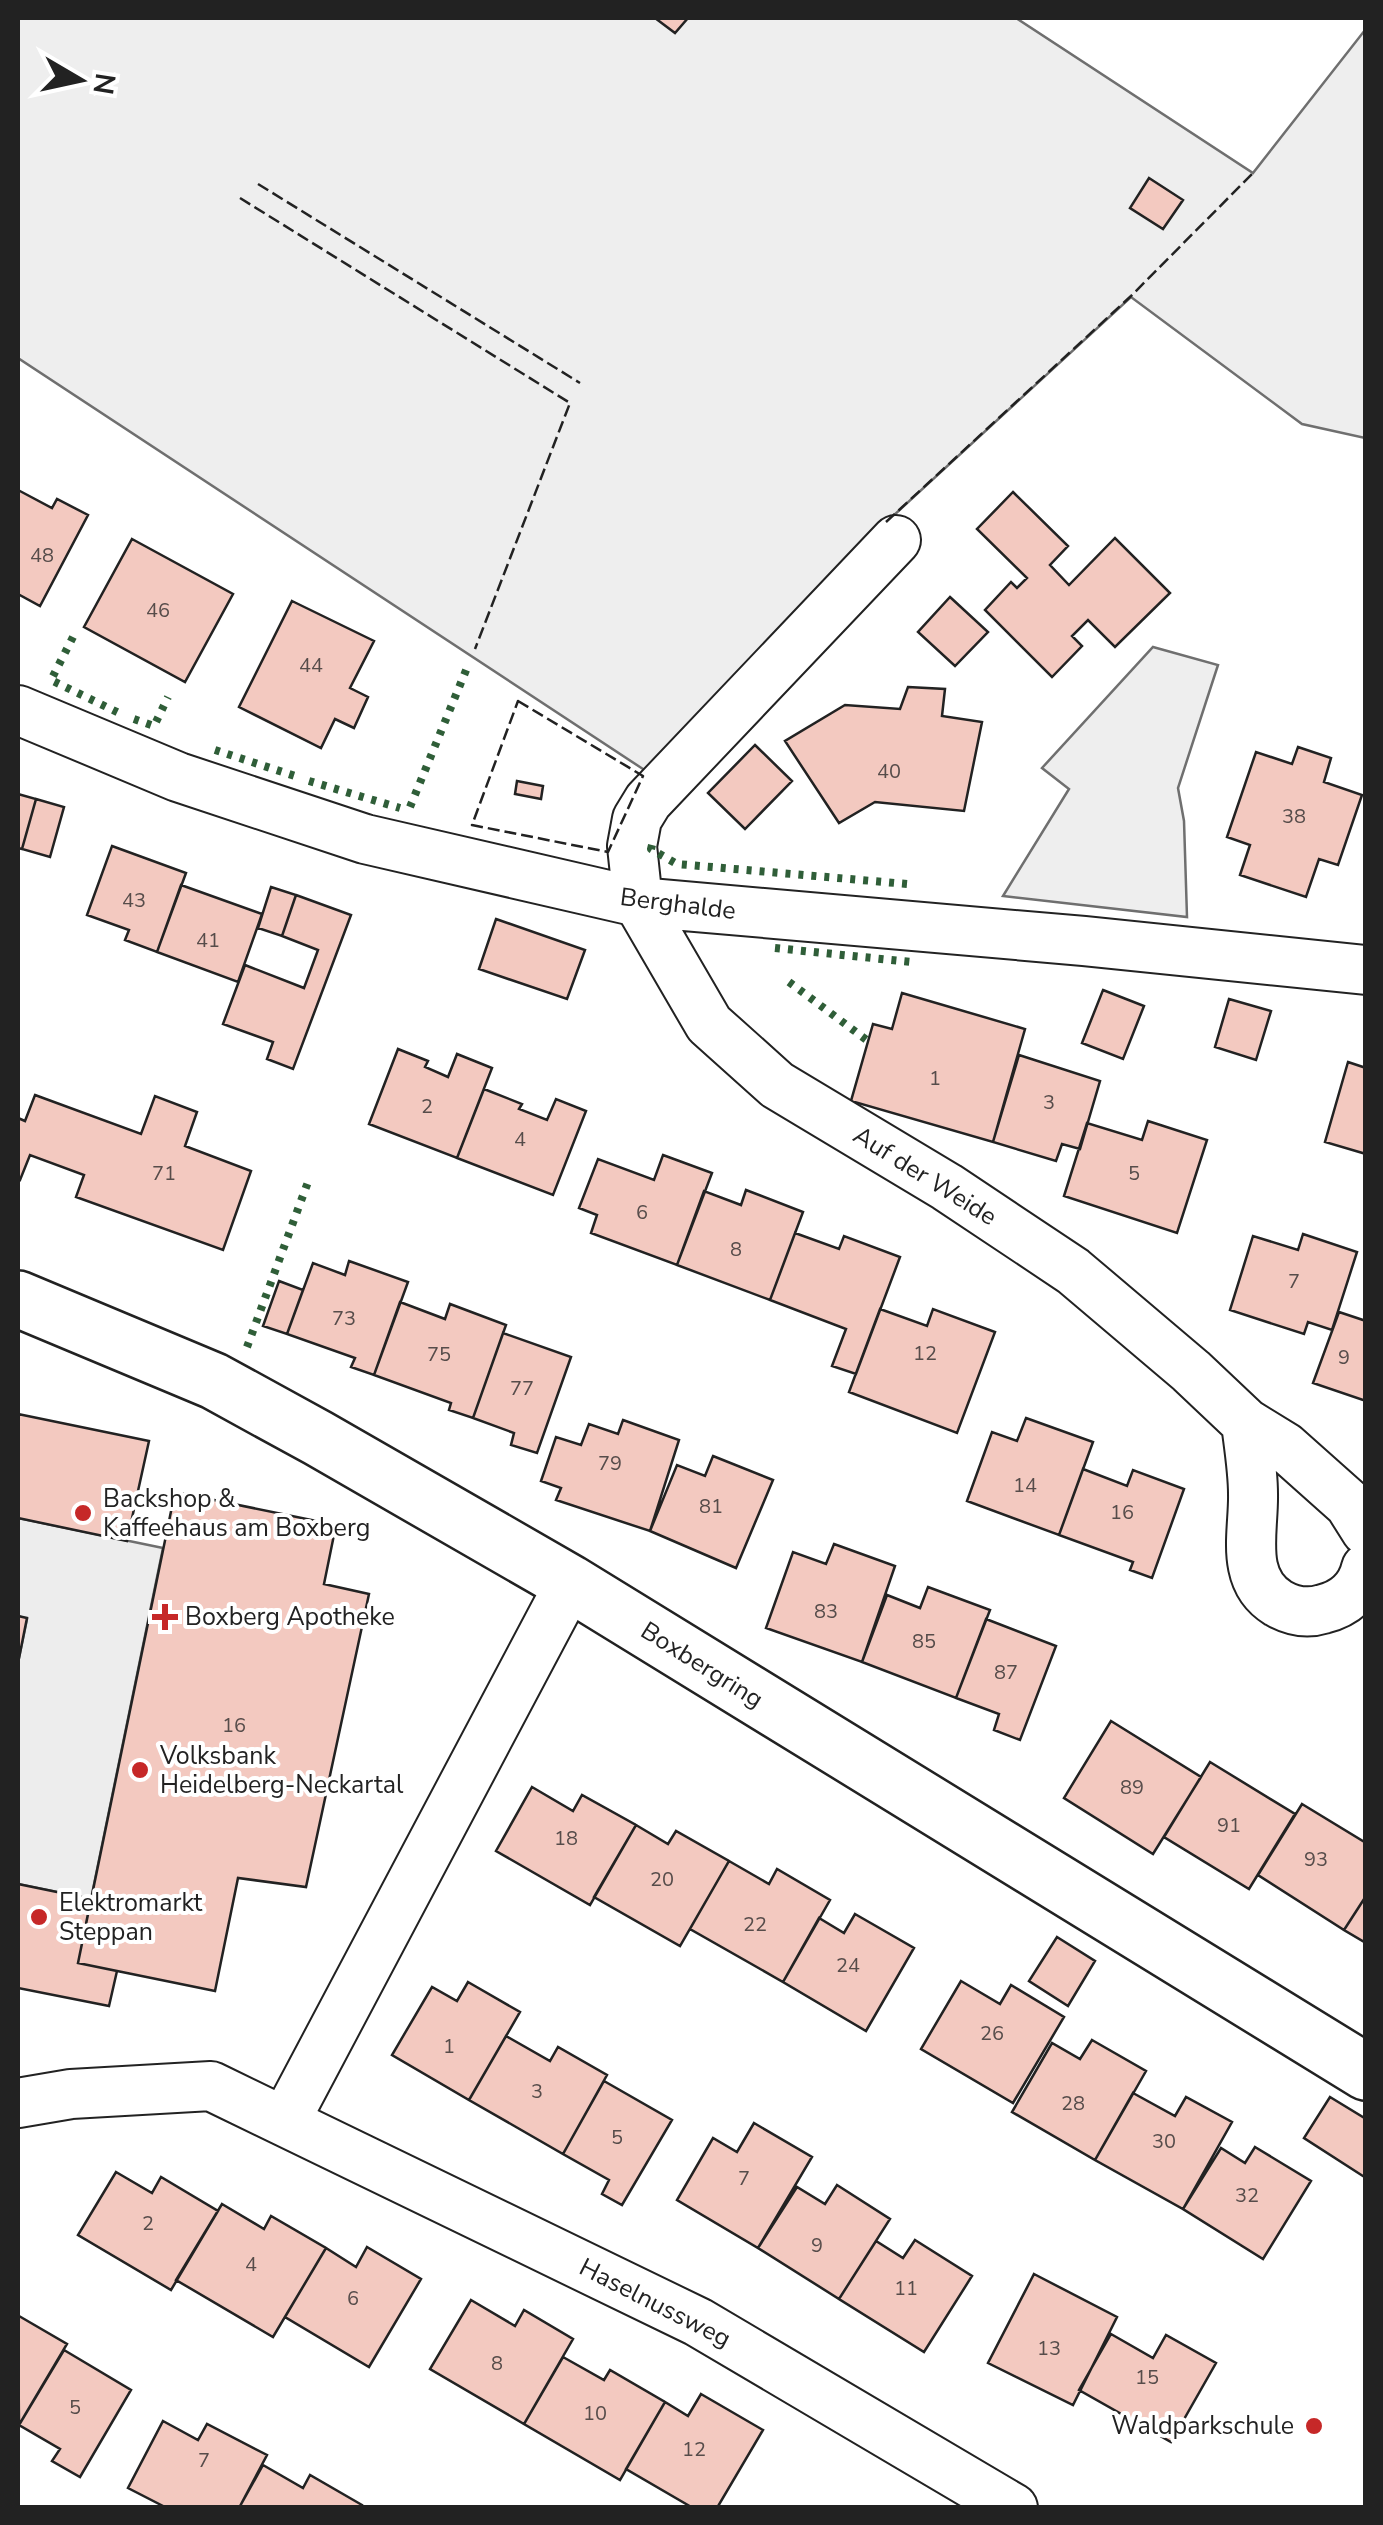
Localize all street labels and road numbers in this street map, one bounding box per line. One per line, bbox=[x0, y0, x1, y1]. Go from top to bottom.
street label: Berghalde bbox=[618, 880, 738, 928]
street label: Auf der Weide bbox=[847, 1118, 1003, 1234]
street label: Boxbergring bbox=[634, 1614, 770, 1716]
street label: Haselnussweg bbox=[573, 2250, 737, 2356]

